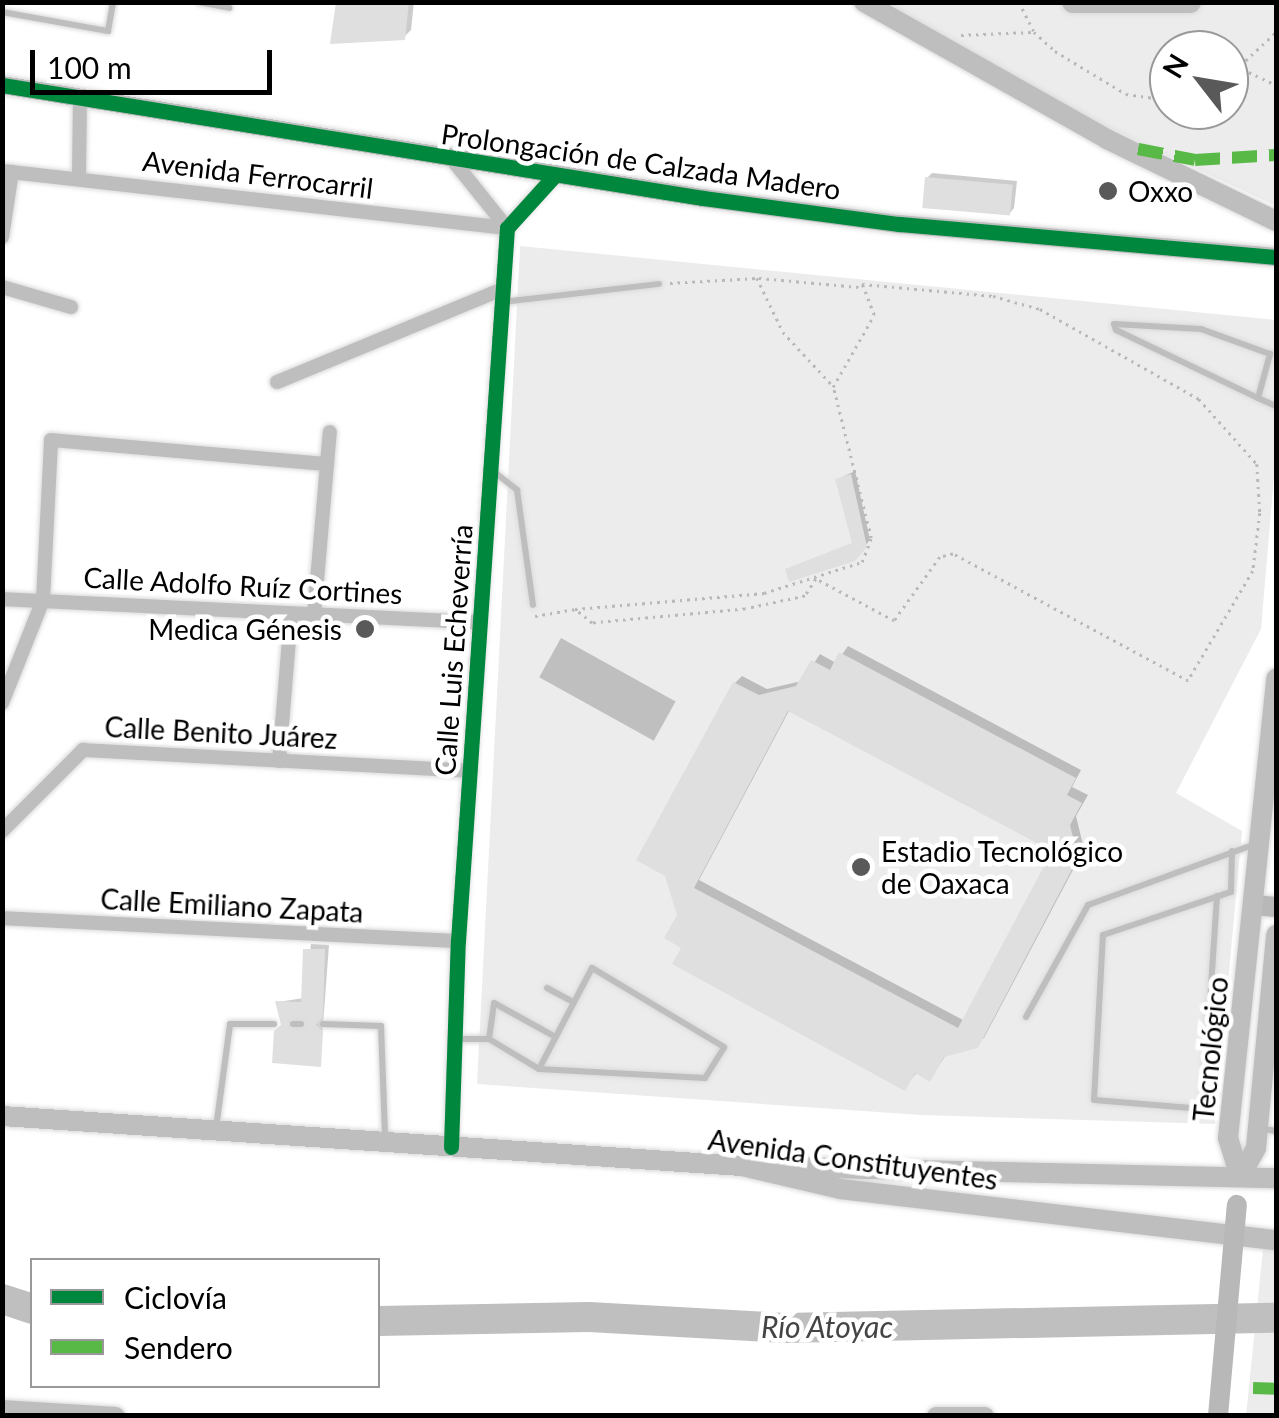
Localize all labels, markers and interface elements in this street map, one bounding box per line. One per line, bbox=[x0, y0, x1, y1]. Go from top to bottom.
scale bar bbox=[35, 30, 278, 92]
north arrow bbox=[1149, 30, 1249, 130]
text: N bbox=[1155, 48, 1195, 84]
text: 100 m bbox=[47, 49, 132, 85]
street label: Prolongación de Calzada Madero bbox=[439, 116, 843, 206]
street label: Avenida Ferrocarril bbox=[141, 143, 375, 205]
place label: Oxxo bbox=[1128, 174, 1193, 208]
marker: Oxxo bbox=[1097, 180, 1119, 202]
street label: Calle Luis Echeverría bbox=[427, 523, 479, 777]
street label: Calle Adolfo Ruíz Cortines bbox=[82, 560, 404, 610]
place label: Medica Génesis bbox=[148, 612, 342, 646]
marker: Medica Génesis bbox=[352, 616, 378, 642]
street label: Calle Benito Juárez bbox=[103, 709, 339, 755]
place label: Estadio Tecnológico de Oaxaca bbox=[881, 834, 1124, 900]
marker: Estadio Tecnológico de Oaxaca bbox=[850, 856, 872, 878]
street label: Calle Emiliano Zapata bbox=[100, 881, 364, 929]
street label: Tecnológico bbox=[1186, 975, 1234, 1123]
street label: Avenida Constituyentes bbox=[706, 1122, 1000, 1196]
legend bbox=[30, 1258, 380, 1388]
text: Ciclovía bbox=[124, 1279, 227, 1315]
water label: Río Atoyac bbox=[761, 1308, 893, 1344]
text: Sendero bbox=[124, 1329, 233, 1365]

